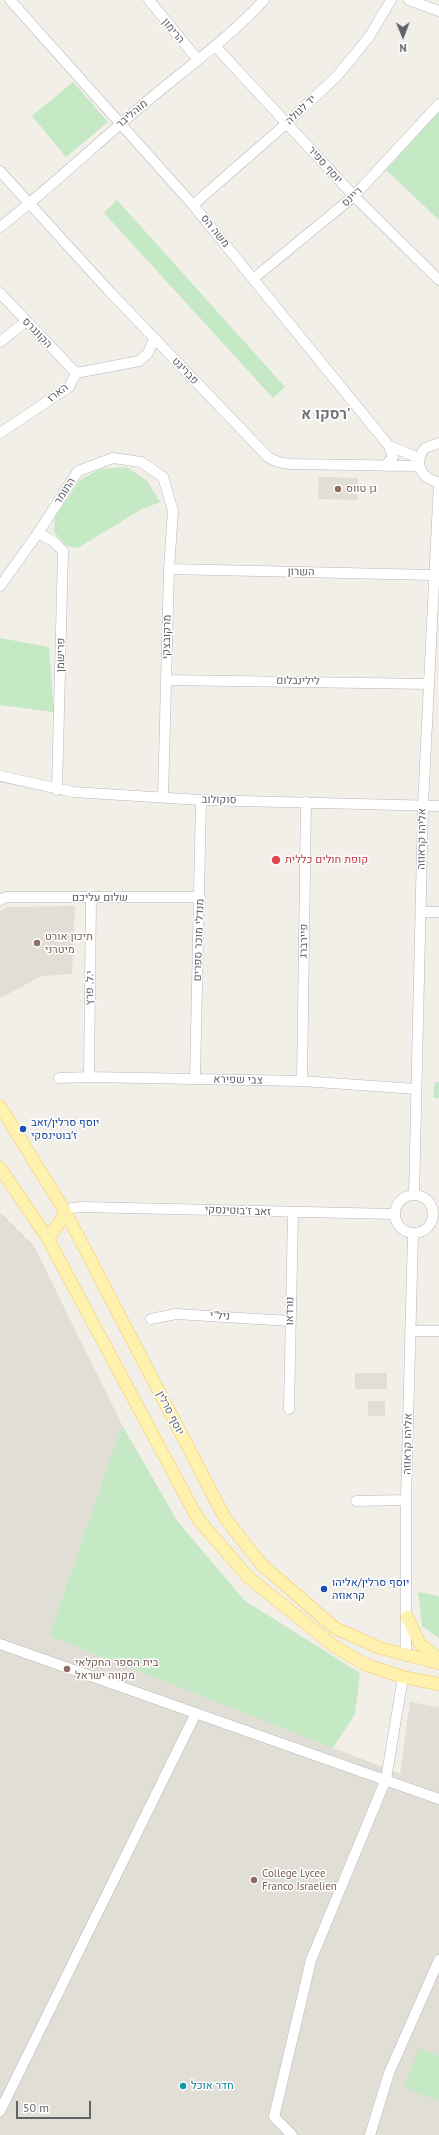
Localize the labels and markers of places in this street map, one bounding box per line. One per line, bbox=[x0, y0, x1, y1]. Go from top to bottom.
place label: גן טווס bbox=[346, 482, 377, 496]
marker: גן טווס bbox=[333, 484, 343, 494]
place label: קופת חולים כללית bbox=[285, 853, 368, 867]
marker: קופת חולים כללית bbox=[270, 854, 282, 866]
place label: תיכון אורט מיטרני bbox=[45, 930, 93, 956]
marker: תיכון אורט מיטרני bbox=[32, 938, 42, 948]
place label: יוסף סרלין/זאב ז׳בוטינסקי bbox=[31, 1116, 99, 1142]
marker: יוסף סרלין/זאב ז׳בוטינסקי bbox=[18, 1124, 28, 1134]
place label: יוסף סרלין/אליהו קראוזה bbox=[332, 1576, 409, 1602]
marker: יוסף סרלין/אליהו קראוזה bbox=[319, 1584, 329, 1594]
place label: בית הספר החקלאי מקווה ישראל bbox=[75, 1656, 159, 1682]
marker: בית הספר החקלאי מקווה ישראל bbox=[62, 1664, 72, 1674]
place label: College Lycee Franco Israelien bbox=[262, 1867, 337, 1893]
marker: College Lycee Franco Israelien bbox=[249, 1875, 259, 1885]
place label: חדר אוכל bbox=[191, 2079, 234, 2093]
marker: חדר אוכל bbox=[178, 2081, 188, 2091]

